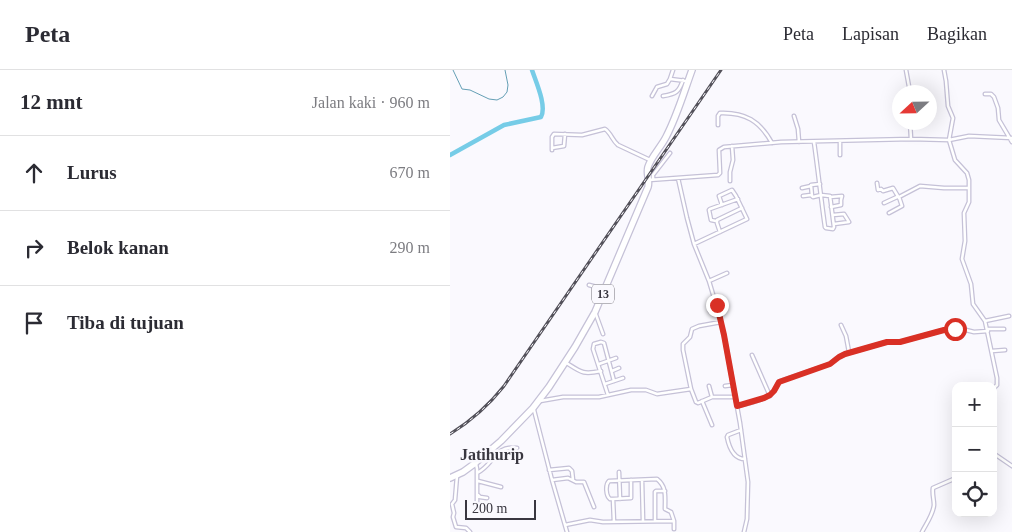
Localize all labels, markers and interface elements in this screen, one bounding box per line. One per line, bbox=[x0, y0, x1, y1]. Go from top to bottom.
text: Peta bbox=[25, 21, 70, 47]
text: Peta bbox=[783, 24, 814, 44]
text: Lapisan bbox=[842, 24, 899, 44]
text: Bagikan bbox=[927, 24, 987, 44]
north arrow bbox=[892, 85, 937, 130]
text: 12 mnt bbox=[20, 90, 82, 114]
text: Jalan kaki · 960 m bbox=[312, 94, 430, 111]
icon: ahead bbox=[20, 159, 48, 187]
text: Lurus bbox=[67, 162, 117, 183]
text: 670 m bbox=[390, 164, 430, 181]
icon: right bbox=[20, 234, 48, 262]
text: Belok kanan bbox=[67, 237, 169, 258]
text: 290 m bbox=[390, 239, 430, 256]
road number: 13 bbox=[592, 284, 614, 303]
route end bbox=[706, 294, 729, 317]
icon: arrive bbox=[20, 309, 48, 337]
text: Tiba di tujuan bbox=[67, 312, 184, 333]
route start bbox=[944, 318, 967, 341]
map controls bbox=[952, 382, 997, 517]
button: + bbox=[952, 382, 997, 427]
button: − bbox=[952, 427, 997, 472]
district label: Jatihurip bbox=[460, 446, 524, 464]
button: locate bbox=[952, 472, 997, 517]
scale bar bbox=[465, 497, 536, 520]
text: 200 m bbox=[472, 501, 507, 516]

